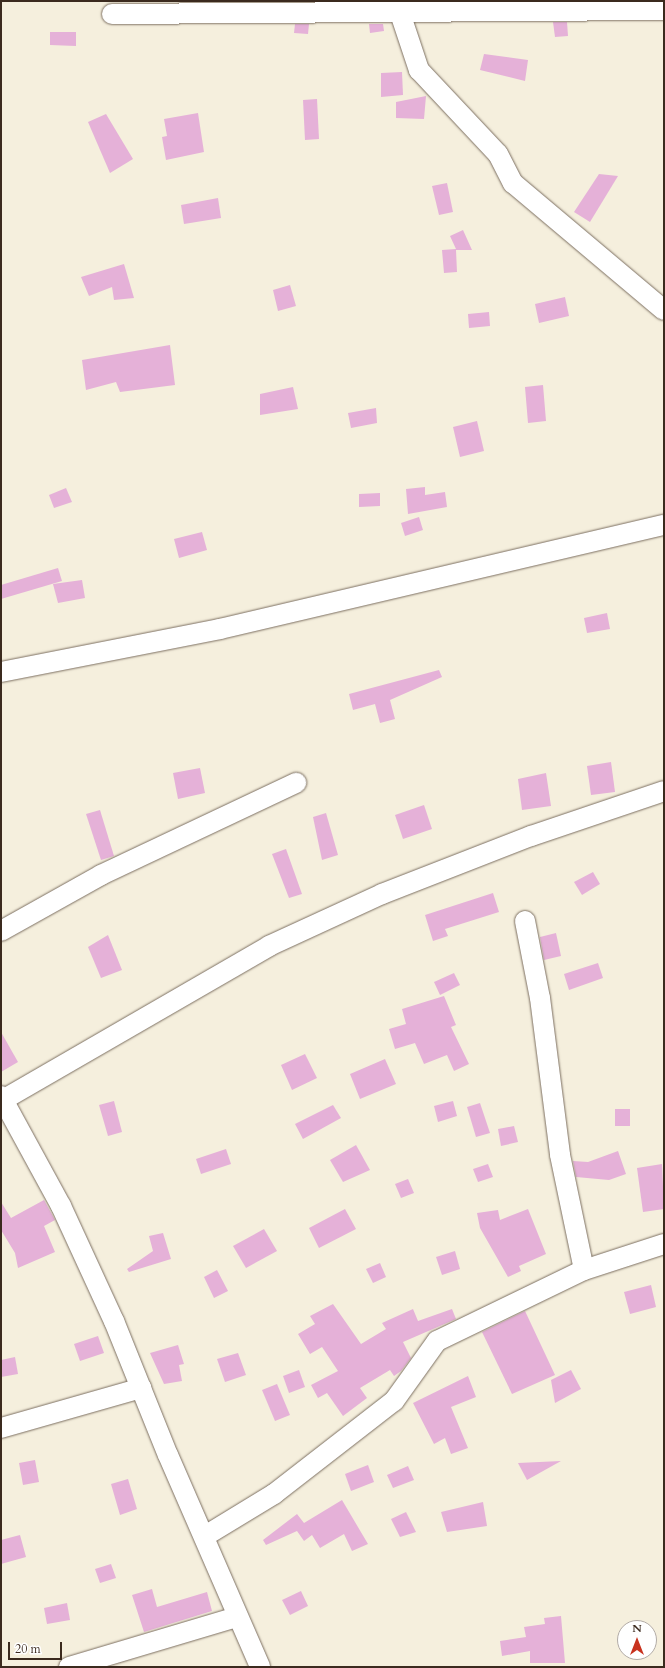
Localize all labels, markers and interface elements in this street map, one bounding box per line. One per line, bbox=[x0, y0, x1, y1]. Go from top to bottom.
north arrow bbox=[617, 1620, 657, 1660]
text: N bbox=[632, 1621, 642, 1636]
scale bar bbox=[10, 1634, 64, 1660]
text: 20 m bbox=[15, 1641, 41, 1657]

